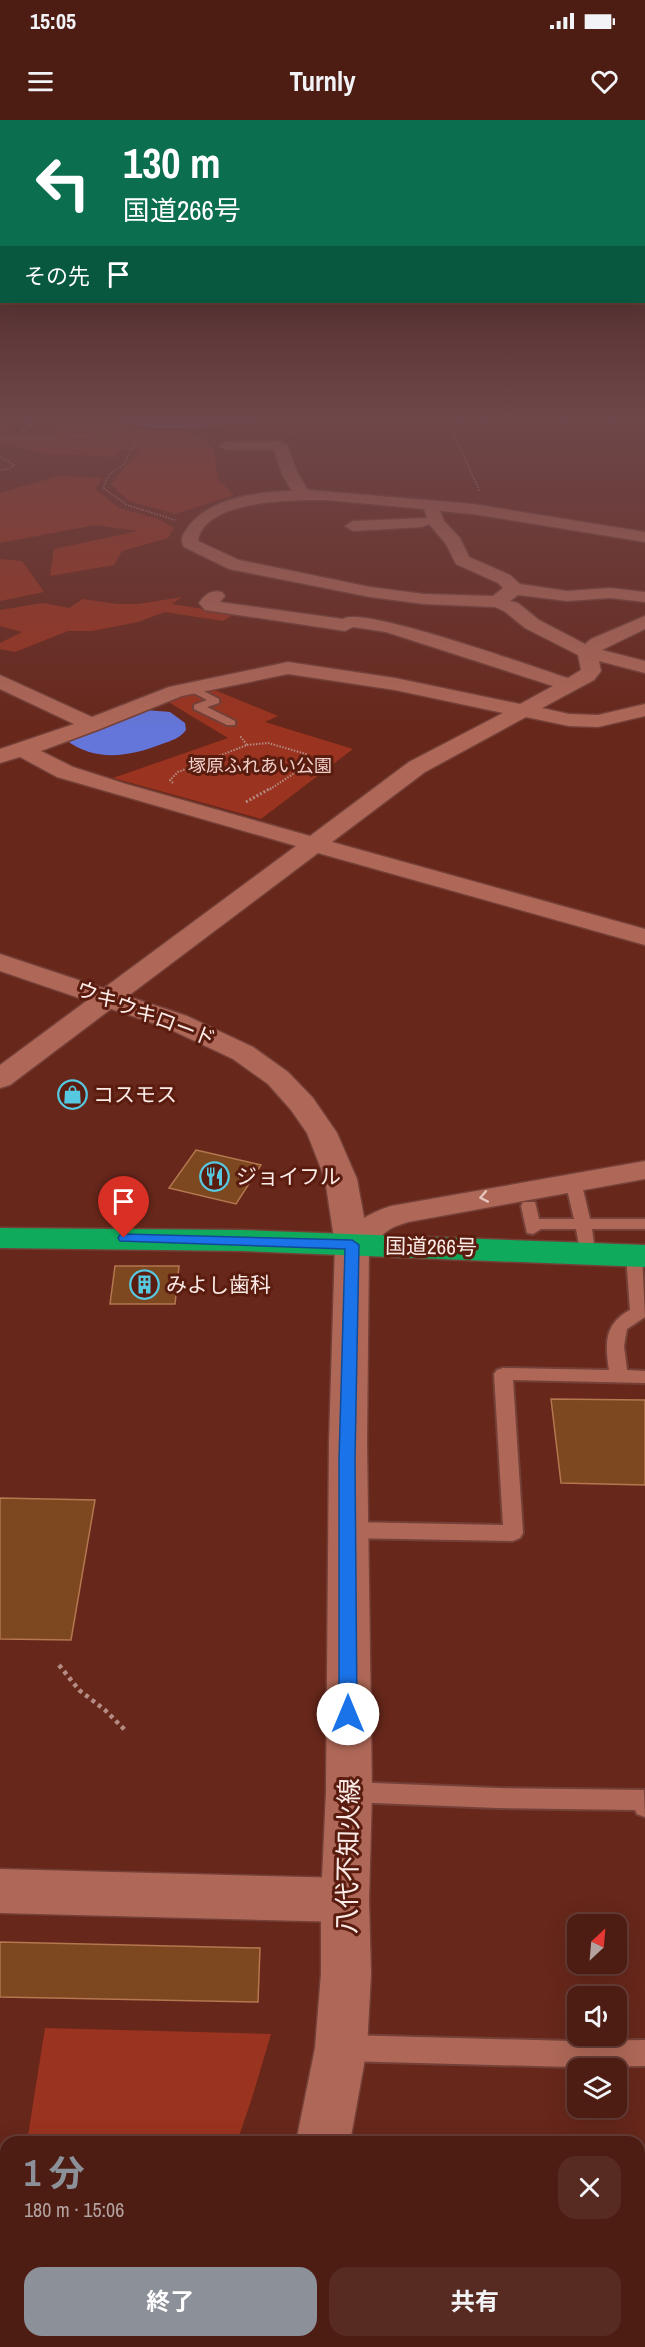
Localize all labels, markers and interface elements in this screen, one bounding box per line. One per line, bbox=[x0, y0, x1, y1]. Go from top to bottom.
text: 15:05 bbox=[30, 6, 76, 36]
text: Turnly bbox=[289, 63, 356, 99]
icon: menu bbox=[24, 65, 57, 98]
icon: heart bbox=[588, 65, 621, 98]
text: 130 m bbox=[123, 135, 221, 191]
icon: left bbox=[24, 144, 102, 222]
text: 国道266号 bbox=[123, 192, 241, 228]
icon: arrive bbox=[102, 258, 135, 291]
text: その先 bbox=[24, 261, 90, 291]
park label: 塚原ふれあい公園 bbox=[188, 753, 332, 778]
street label: ウキウキロード bbox=[72, 974, 220, 1053]
shop icon: コスモス bbox=[56, 1079, 88, 1111]
place label: コスモス bbox=[93, 1080, 177, 1109]
restaurant icon: ジョイフル bbox=[199, 1161, 231, 1193]
place label: ジョイフル bbox=[236, 1162, 341, 1191]
pin bbox=[98, 1176, 149, 1238]
icon: arrive bbox=[107, 1185, 140, 1218]
one-way arrow bbox=[479, 1191, 489, 1203]
street label: 国道266号 bbox=[385, 1231, 477, 1262]
building icon: みよし歯科 bbox=[129, 1269, 161, 1301]
place label: みよし歯科 bbox=[166, 1270, 271, 1299]
position arrow bbox=[316, 1682, 380, 1746]
street label: 八代不知火線 bbox=[329, 1778, 366, 1934]
north arrow bbox=[567, 1914, 627, 1974]
map controls bbox=[567, 1914, 627, 2118]
button: sound bbox=[567, 1986, 627, 2046]
button: layers bbox=[567, 2058, 627, 2118]
text: 1 分 bbox=[24, 2149, 85, 2197]
button: close bbox=[558, 2156, 621, 2219]
text: 180 m · 15:06 bbox=[24, 2196, 124, 2223]
button: 終了 bbox=[24, 2267, 317, 2336]
button: 共有 bbox=[329, 2267, 621, 2336]

